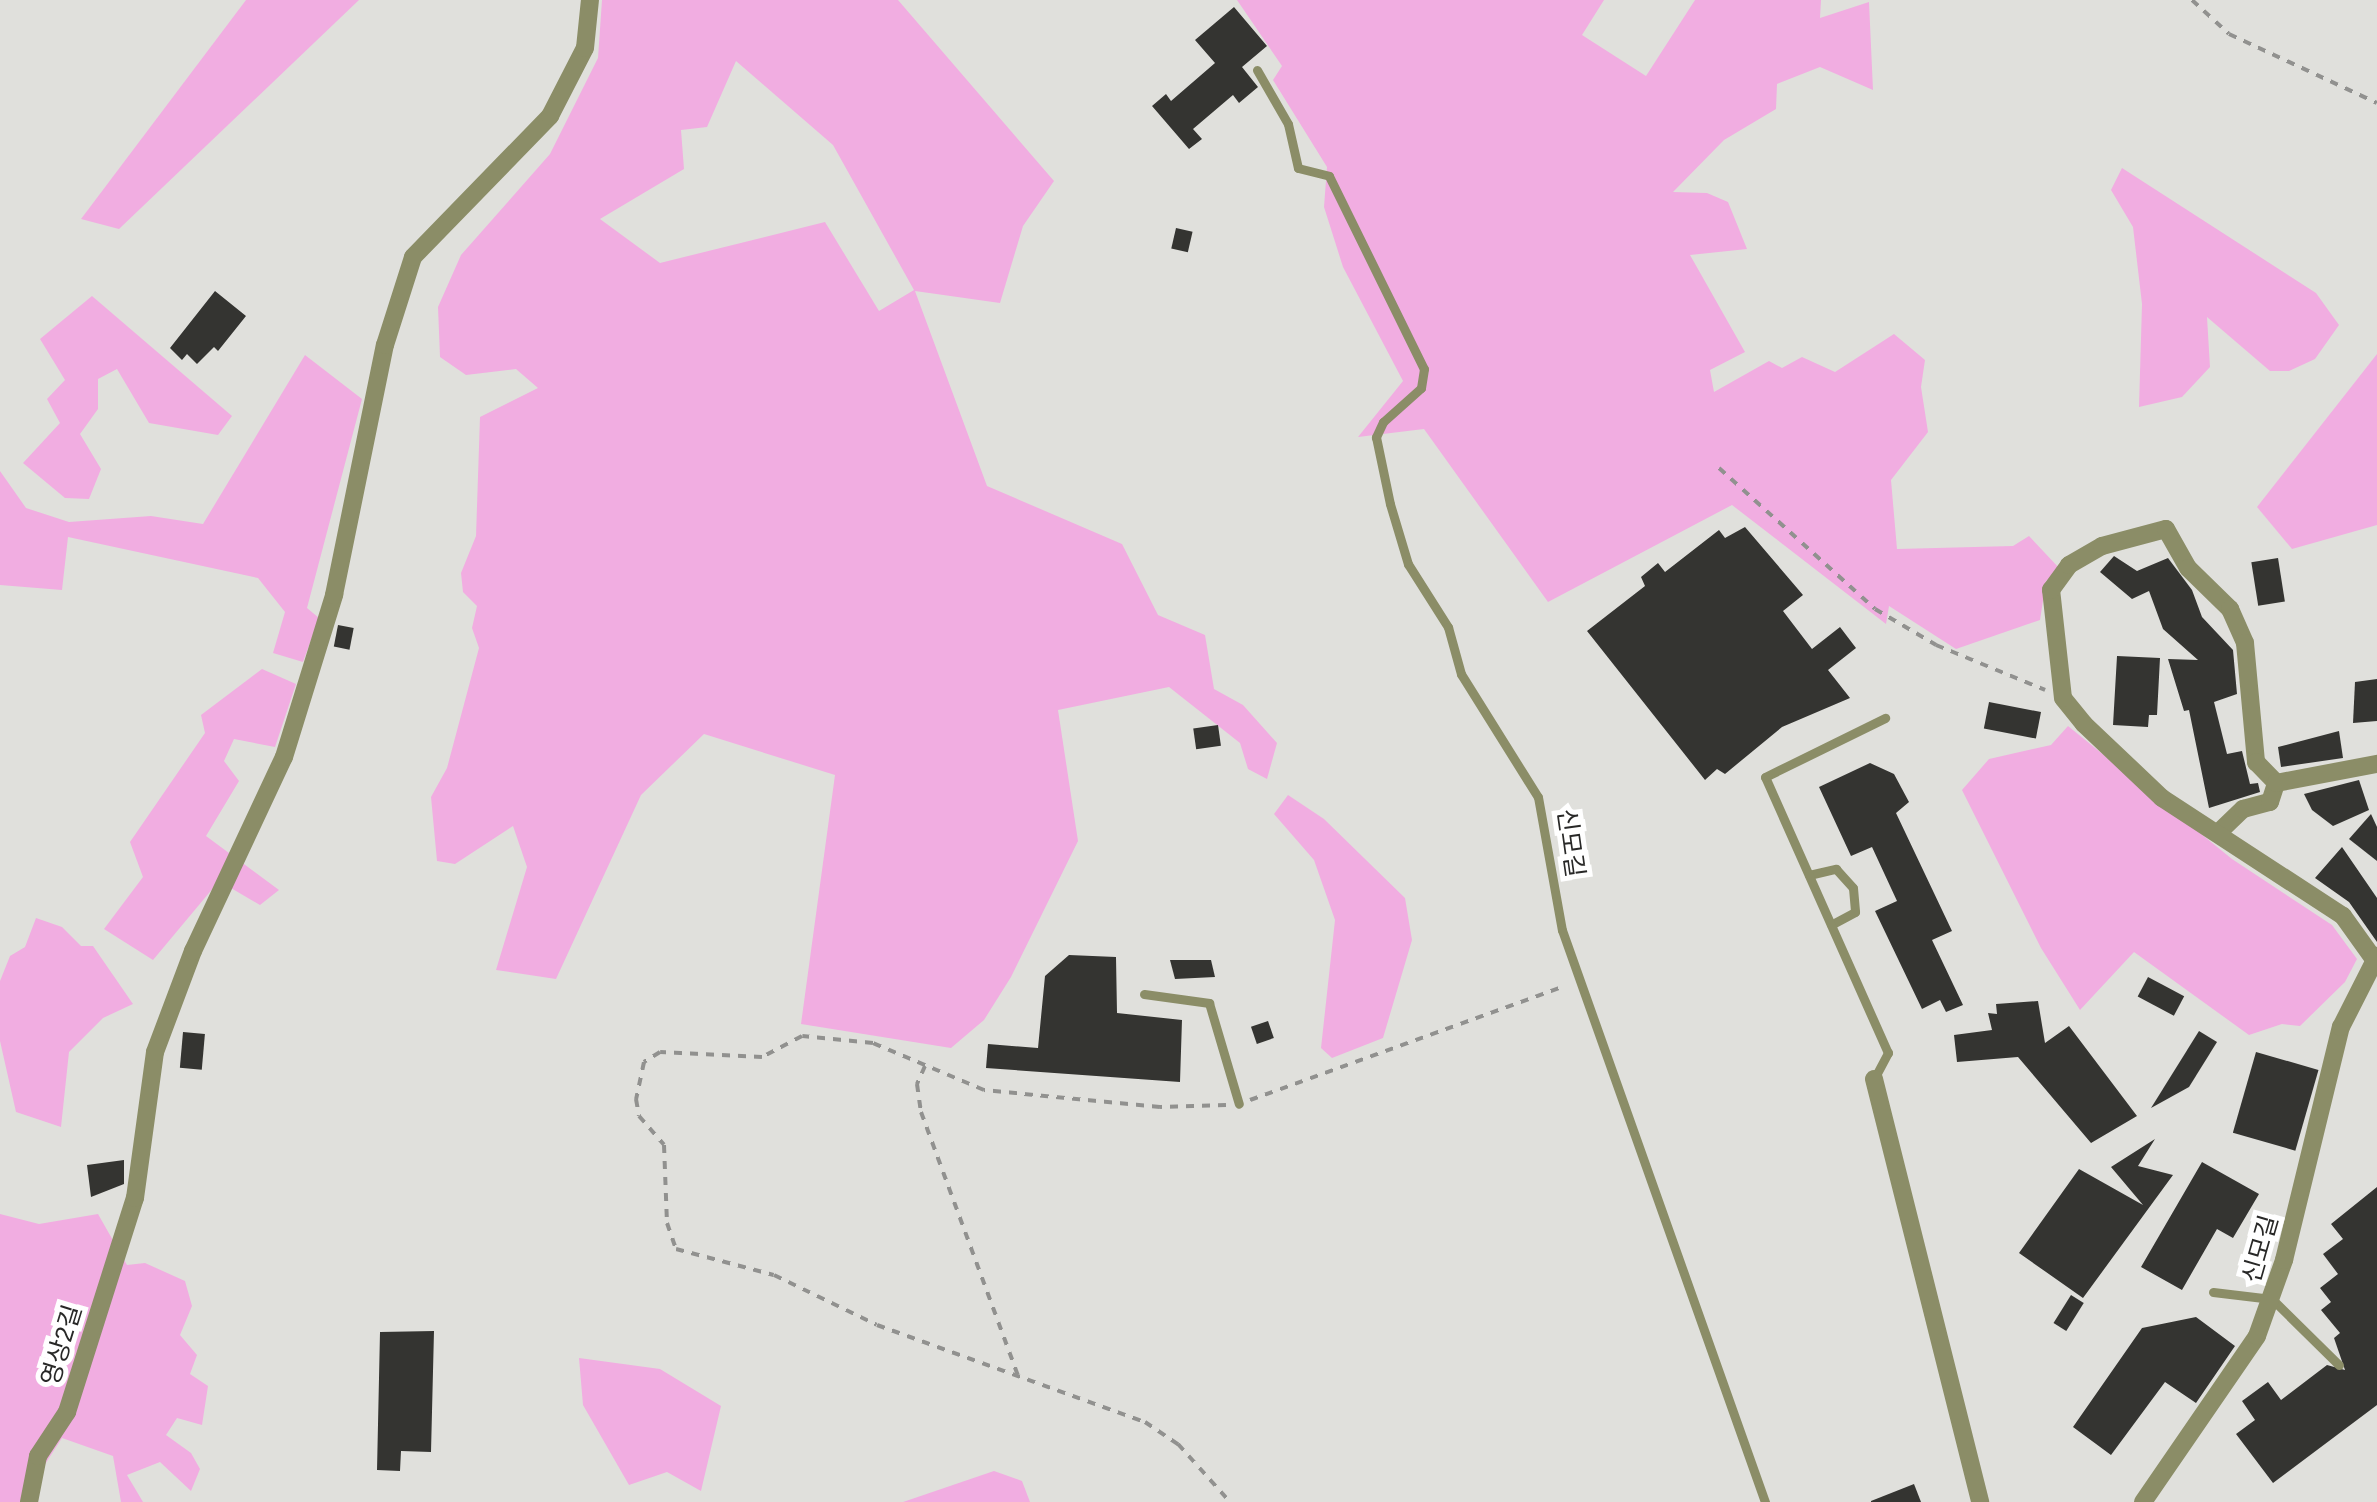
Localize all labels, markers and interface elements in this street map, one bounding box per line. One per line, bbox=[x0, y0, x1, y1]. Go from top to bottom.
street label: 신모길 bbox=[1551, 807, 1591, 879]
street label: 신모길 bbox=[2236, 1212, 2284, 1286]
street label: 영상2길 bbox=[35, 1301, 87, 1389]

